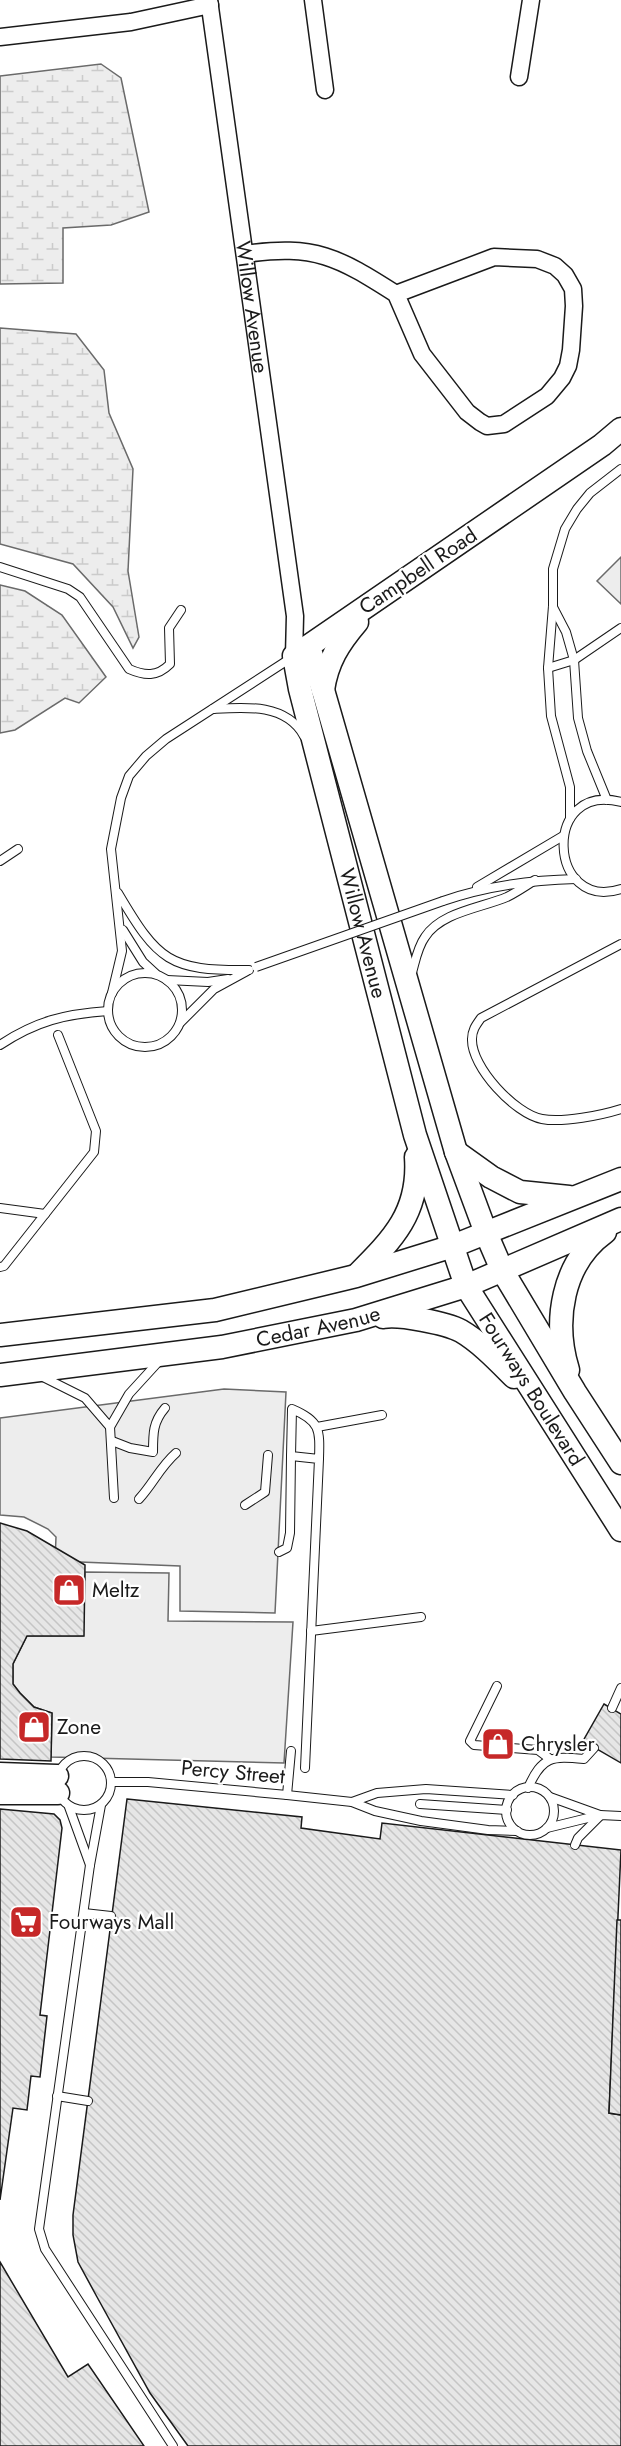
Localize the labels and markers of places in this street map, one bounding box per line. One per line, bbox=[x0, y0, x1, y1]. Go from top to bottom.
shop icon: Meltz bbox=[51, 1572, 87, 1608]
place label: Meltz bbox=[92, 1575, 140, 1605]
shop icon: Zone bbox=[16, 1709, 52, 1745]
place label: Zone bbox=[57, 1712, 101, 1742]
shop icon: Chrysler bbox=[480, 1726, 516, 1762]
place label: Chrysler bbox=[521, 1729, 596, 1759]
supermarket icon: Fourways Mall bbox=[8, 1904, 44, 1940]
place label: Fourways Mall bbox=[49, 1907, 174, 1937]

